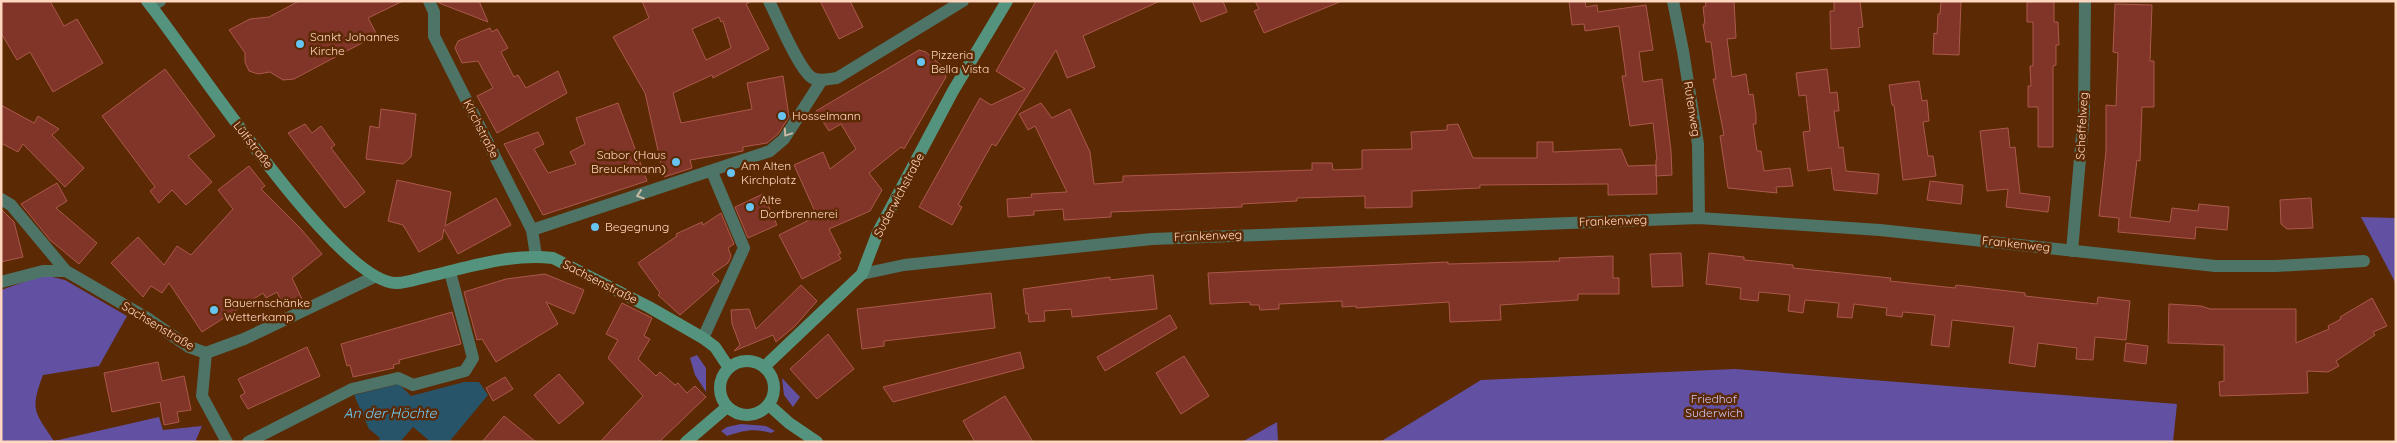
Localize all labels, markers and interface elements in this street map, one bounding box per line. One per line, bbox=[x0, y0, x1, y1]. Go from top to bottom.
place label: Sankt Johannes Kirche bbox=[310, 29, 400, 58]
marker: Sankt Johannes Kirche bbox=[294, 38, 306, 50]
place label: Pizzeria Bella Vista bbox=[931, 47, 989, 76]
marker: Pizzeria Bella Vista bbox=[915, 56, 927, 68]
street label: Rutenweg bbox=[1681, 80, 1704, 138]
street label: Scheffelweg bbox=[2072, 92, 2091, 160]
street label: Kirchstraße bbox=[460, 97, 503, 161]
place label: Hosselmann bbox=[792, 108, 861, 123]
marker: Hosselmann bbox=[776, 110, 788, 122]
street label: Lülfstraße bbox=[230, 118, 277, 171]
one-way arrow bbox=[784, 128, 793, 137]
place label: Sabor (Haus Breuckmann) bbox=[591, 147, 666, 176]
street label: Suderwichstraße bbox=[870, 150, 927, 239]
marker: Sabor (Haus Breuckmann) bbox=[670, 156, 682, 168]
place label: Am Alten Kirchplatz bbox=[741, 158, 796, 187]
marker: Am Alten Kirchplatz bbox=[725, 167, 737, 179]
one-way arrow bbox=[636, 190, 644, 200]
place label: Alte Dorfbrennerei bbox=[760, 192, 838, 221]
marker: Alte Dorfbrennerei bbox=[744, 201, 756, 213]
street label: Frankenweg bbox=[1578, 212, 1647, 229]
place label: Begegnung bbox=[605, 219, 669, 234]
marker: Begegnung bbox=[589, 221, 601, 233]
street label: Frankenweg bbox=[1173, 227, 1242, 244]
street label: Frankenweg bbox=[1981, 232, 2051, 255]
street label: Sachsenstraße bbox=[560, 256, 640, 307]
place label: Bauernschänke Wetterkamp bbox=[224, 295, 310, 324]
street label: Sachsenstraße bbox=[119, 298, 197, 353]
marker: Bauernschänke Wetterkamp bbox=[208, 304, 220, 316]
park label: Friedhof Suderwich bbox=[1685, 391, 1743, 420]
water label: An der Höchte bbox=[344, 404, 438, 422]

